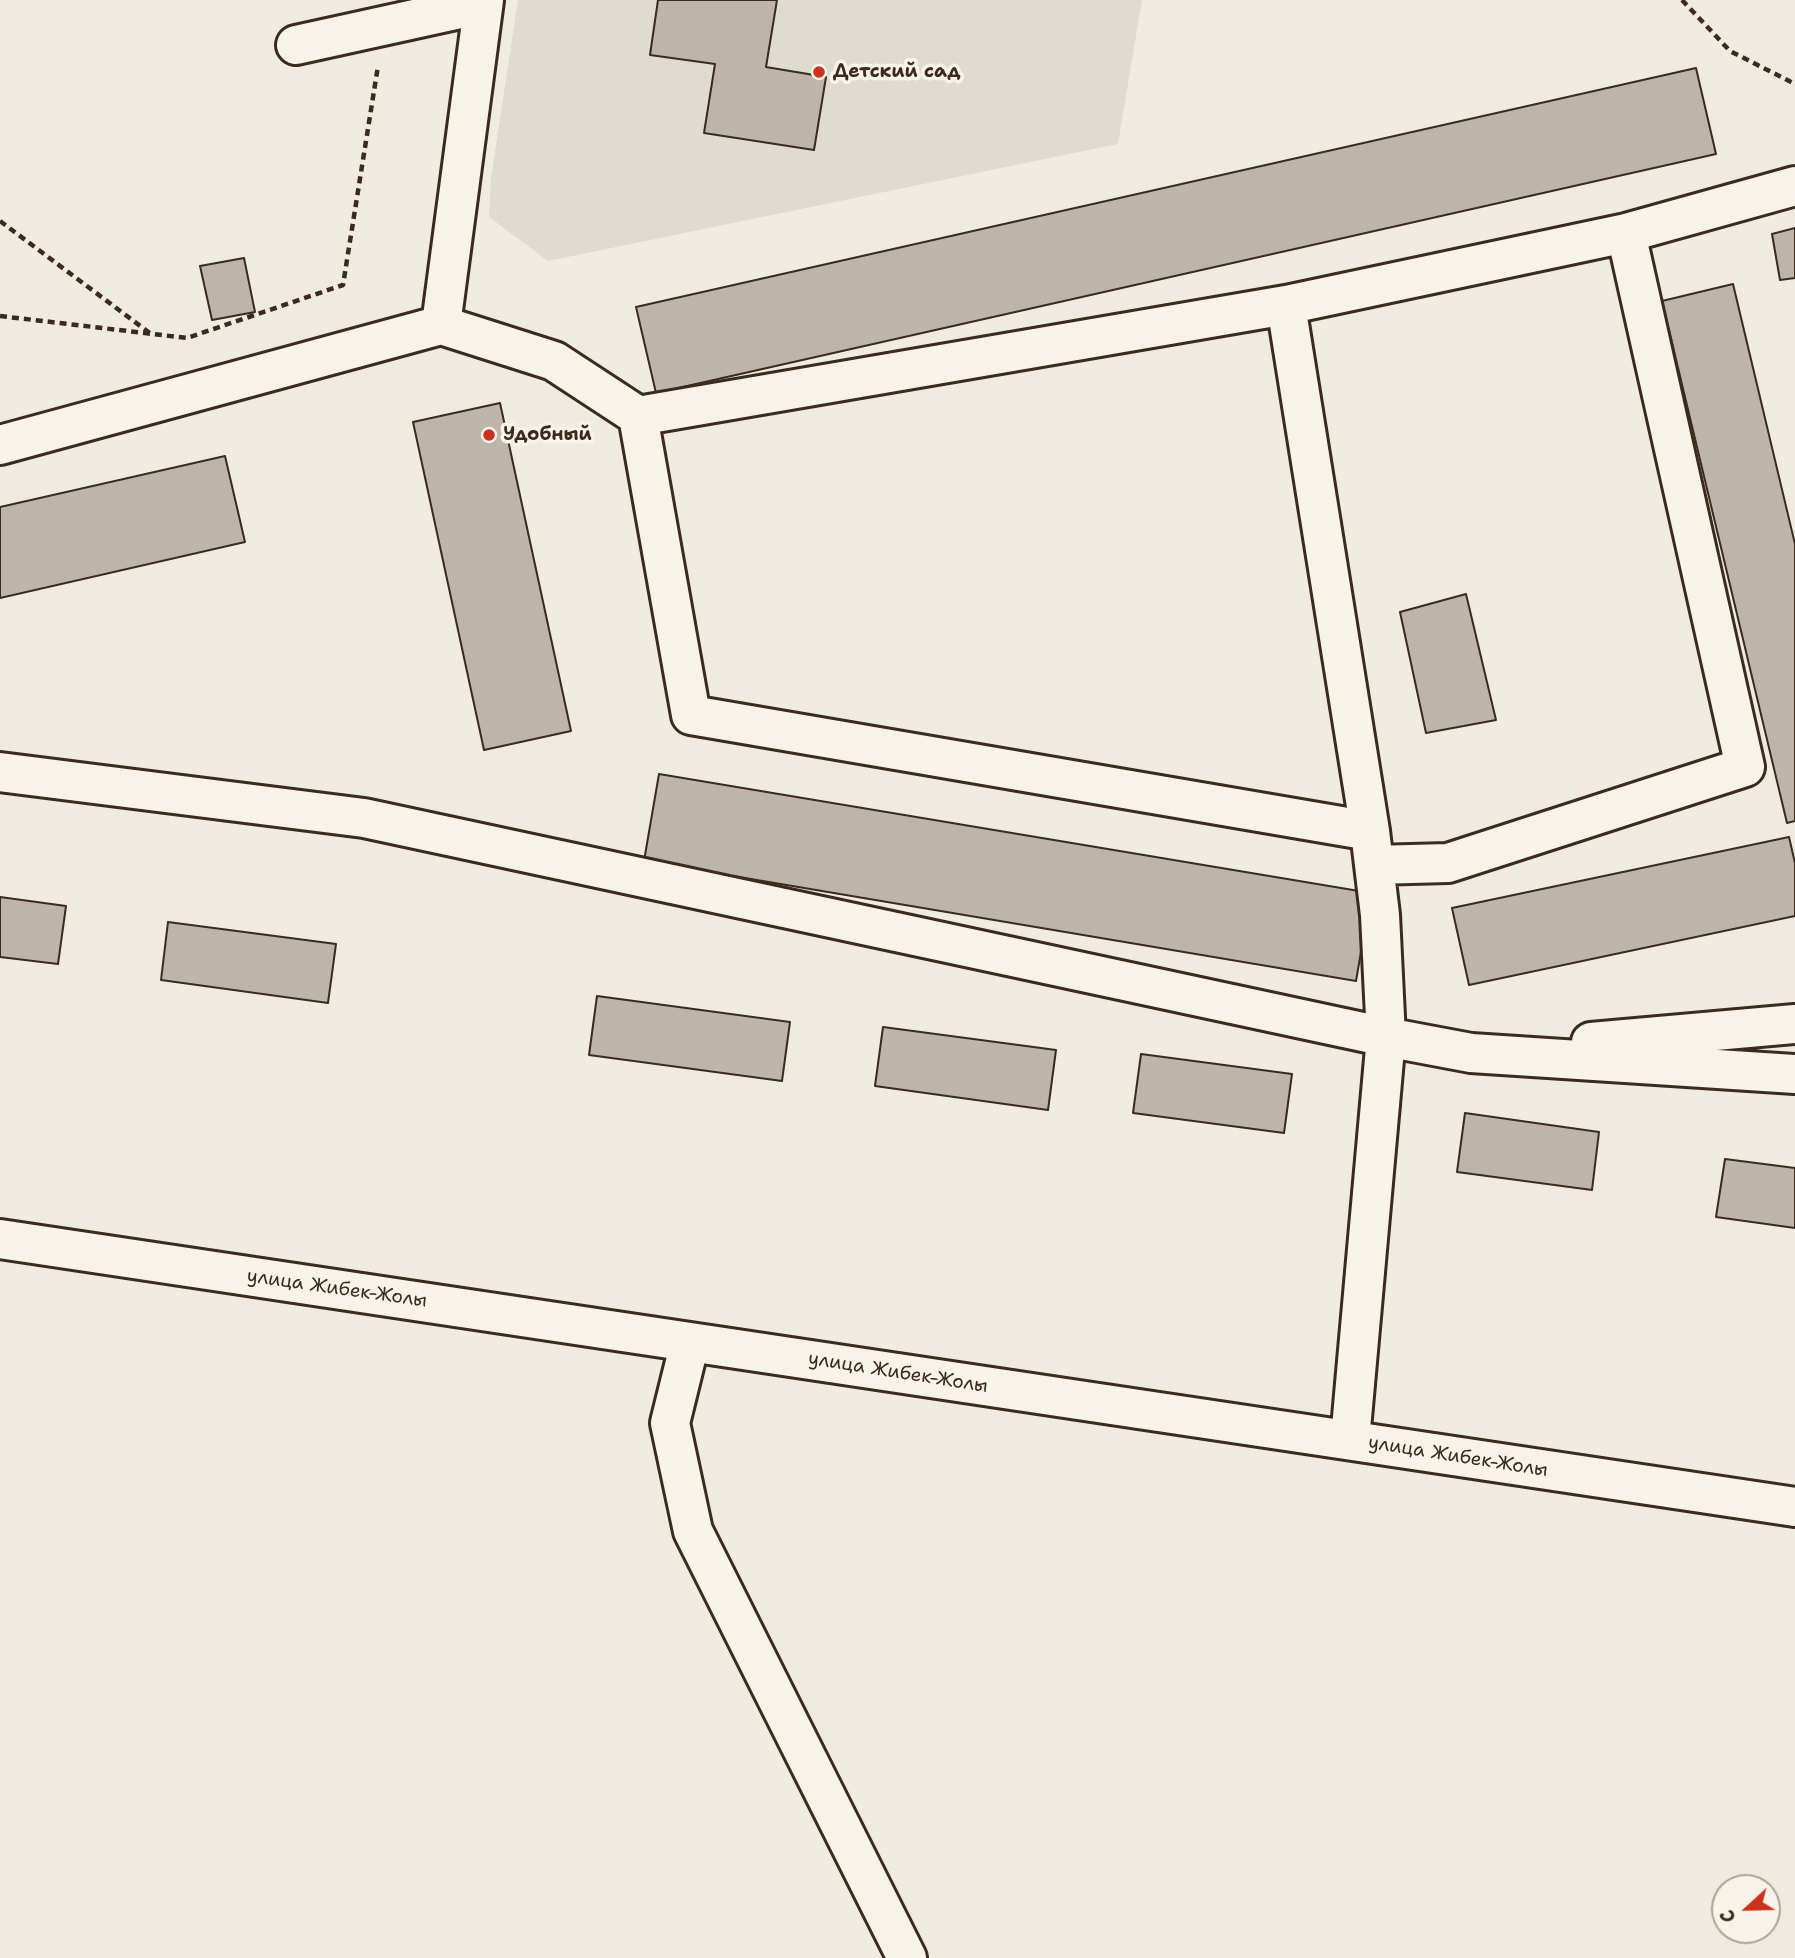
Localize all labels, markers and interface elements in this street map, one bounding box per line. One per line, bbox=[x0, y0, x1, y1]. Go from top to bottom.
place label: Детский сад bbox=[833, 61, 960, 83]
marker: Детский сад bbox=[811, 64, 827, 80]
place label: Удобный bbox=[503, 424, 592, 446]
marker: Удобный bbox=[481, 427, 497, 443]
street label: улица Жибек-Жолы bbox=[245, 1265, 429, 1313]
street label: улица Жибек-Жолы bbox=[806, 1348, 990, 1398]
street label: улица Жибек-Жолы bbox=[1366, 1432, 1550, 1482]
north arrow bbox=[1711, 1874, 1781, 1944]
text: С bbox=[1714, 1906, 1742, 1926]

